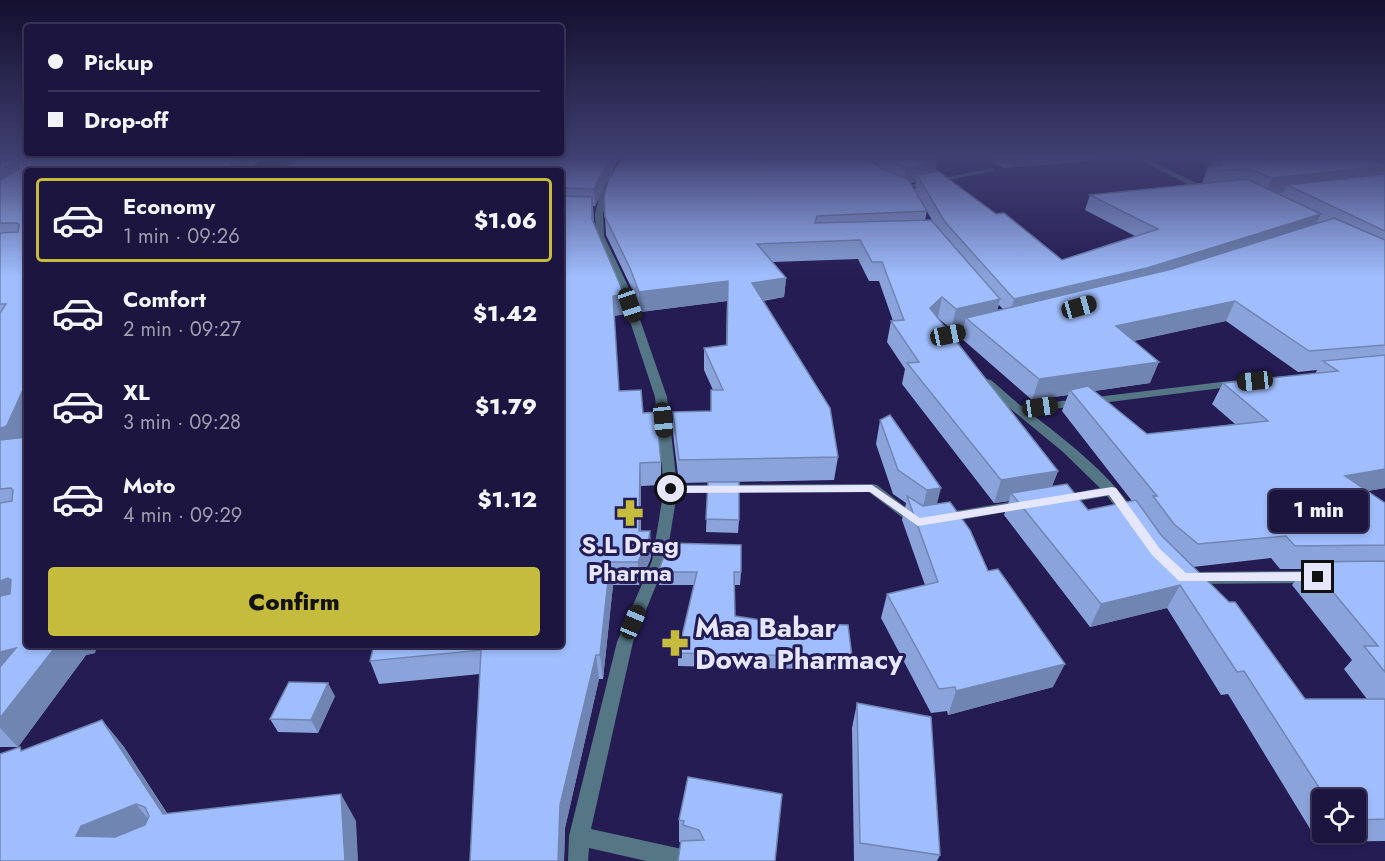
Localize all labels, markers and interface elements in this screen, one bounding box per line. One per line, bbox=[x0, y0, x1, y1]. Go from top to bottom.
text: Pickup bbox=[84, 46, 153, 78]
text: Drop-off bbox=[84, 104, 168, 136]
text: Economy bbox=[123, 190, 215, 222]
icon: car bbox=[51, 193, 105, 247]
text: $1.06 bbox=[474, 204, 537, 236]
text: 1 min · 09:26 bbox=[123, 222, 240, 251]
text: Comfort bbox=[123, 283, 206, 315]
car bbox=[616, 285, 644, 325]
icon: car bbox=[51, 286, 105, 340]
car bbox=[1059, 293, 1099, 321]
text: $1.42 bbox=[473, 297, 537, 329]
text: 2 min · 09:27 bbox=[123, 315, 241, 344]
car bbox=[929, 322, 967, 348]
car bbox=[1236, 370, 1274, 392]
text: XL bbox=[123, 376, 150, 408]
icon: car bbox=[51, 379, 105, 433]
text: $1.79 bbox=[475, 390, 537, 422]
car bbox=[1021, 396, 1059, 418]
car bbox=[652, 401, 674, 439]
text: 3 min · 09:28 bbox=[123, 408, 241, 437]
text: Moto bbox=[123, 469, 176, 501]
icon: car bbox=[51, 472, 105, 526]
route start bbox=[657, 475, 684, 502]
text: $1.12 bbox=[478, 483, 537, 515]
callout: 1 min bbox=[1268, 490, 1368, 532]
text: 1 min bbox=[1293, 496, 1344, 525]
pharmacy icon: S.L Drag Pharma bbox=[615, 498, 645, 528]
text: 4 min · 09:29 bbox=[123, 501, 242, 530]
place label: S.L Drag Pharma bbox=[581, 527, 679, 590]
route end bbox=[1304, 563, 1331, 590]
button: Confirm bbox=[48, 567, 540, 636]
car bbox=[618, 602, 648, 642]
place label: Maa Babar Dowa Pharmacy bbox=[695, 607, 903, 680]
pharmacy icon: Maa Babar Dowa Pharmacy bbox=[660, 628, 690, 658]
map controls bbox=[1312, 789, 1366, 843]
button: locate bbox=[1312, 789, 1366, 843]

